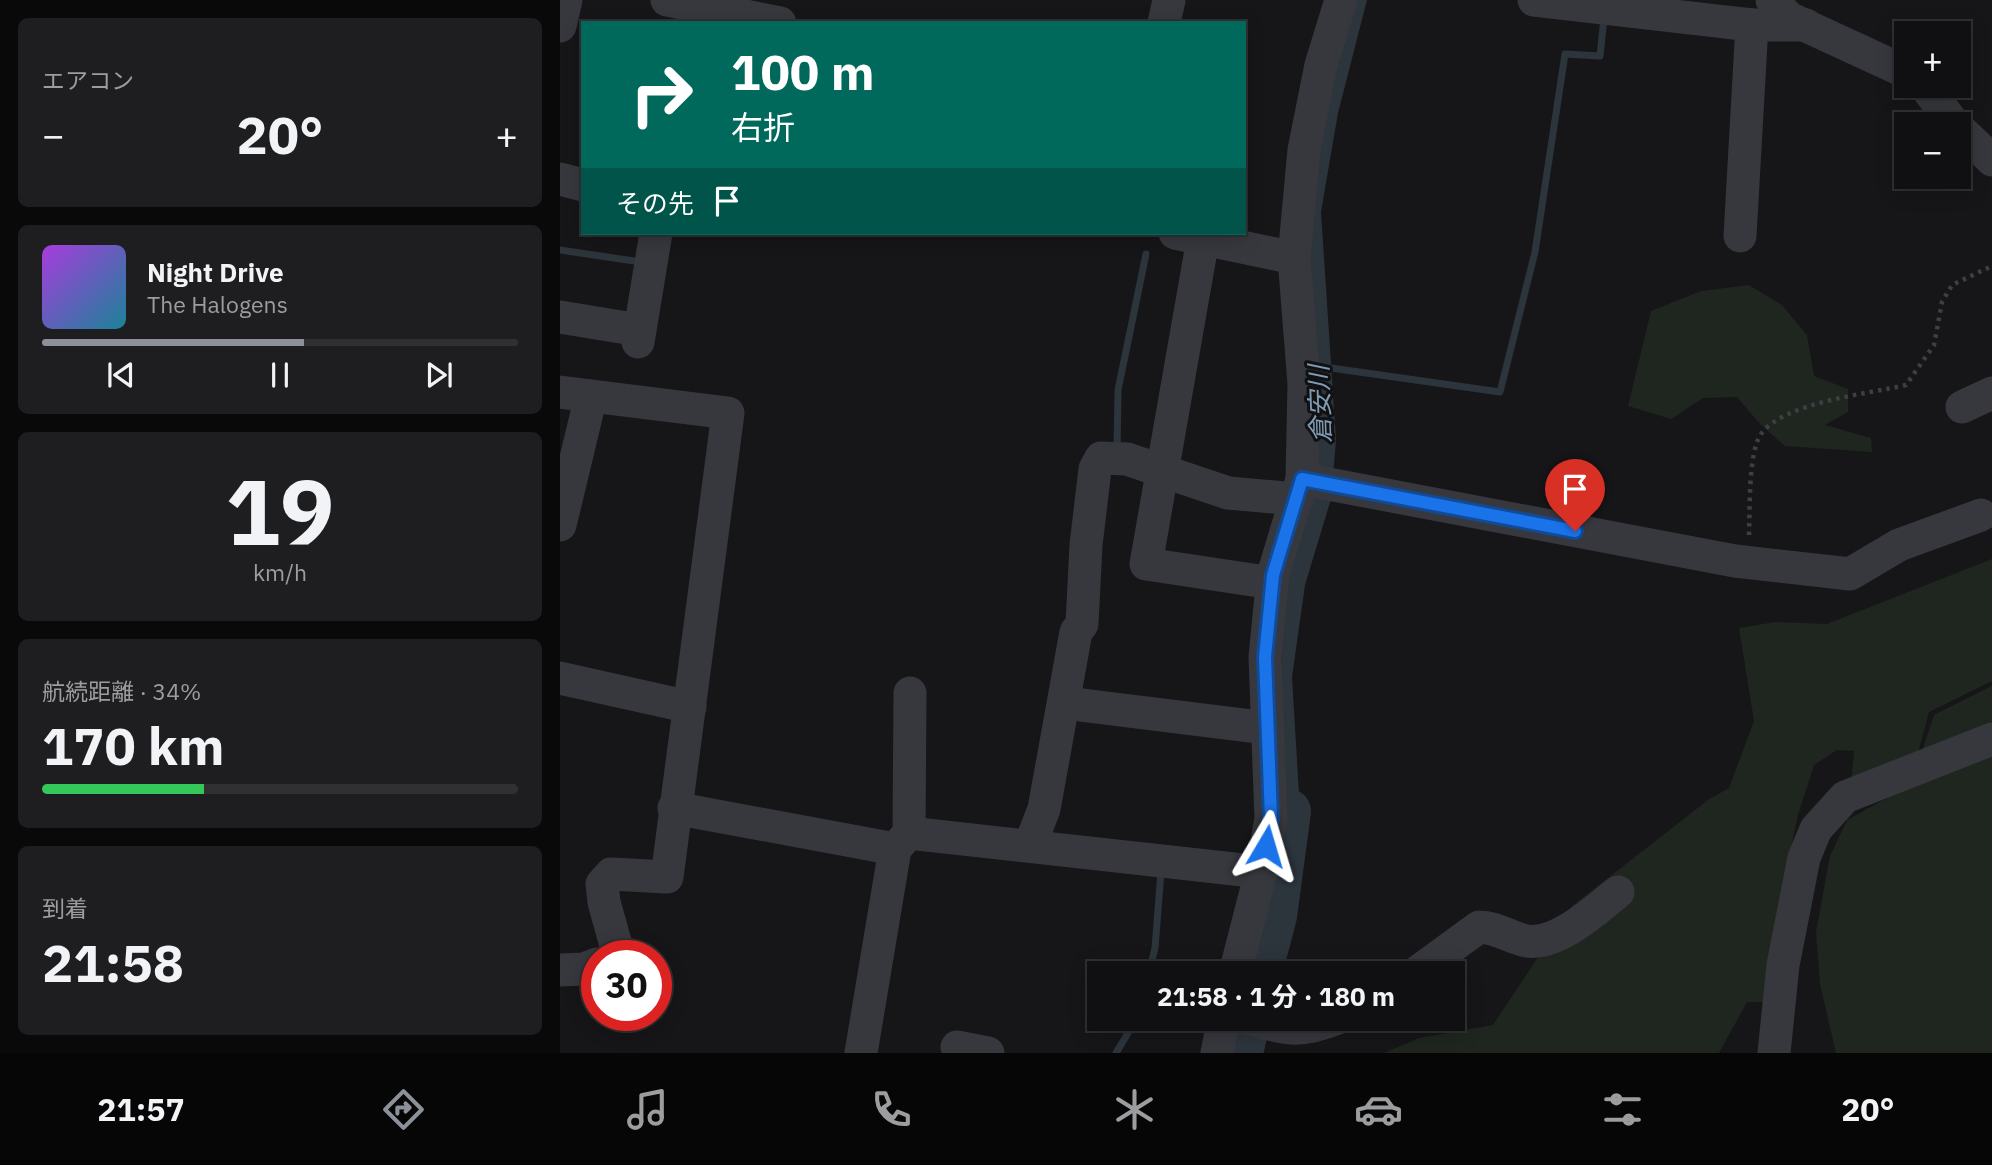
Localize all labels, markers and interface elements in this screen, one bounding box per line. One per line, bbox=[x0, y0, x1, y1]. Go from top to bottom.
map controls bbox=[1894, 21, 1971, 189]
button: + bbox=[1894, 21, 1971, 98]
text: 100 m bbox=[731, 40, 875, 103]
icon: right bbox=[616, 49, 707, 140]
text: エアコン bbox=[42, 65, 134, 95]
text: 20° bbox=[237, 101, 323, 168]
text: 右折 bbox=[731, 106, 795, 148]
text: − bbox=[42, 110, 65, 159]
text: + bbox=[495, 110, 518, 159]
button: − bbox=[1894, 112, 1971, 189]
icon: arrive bbox=[708, 182, 746, 220]
text: その先 bbox=[616, 186, 694, 220]
text: Night Drive bbox=[147, 255, 284, 289]
text: The Halogens bbox=[147, 289, 288, 319]
icon: previous bbox=[102, 356, 140, 394]
icon: pause bbox=[261, 356, 299, 394]
icon: next bbox=[420, 356, 458, 394]
water label: 倉安川 bbox=[1301, 361, 1337, 444]
text: 19 bbox=[225, 452, 335, 570]
pin bbox=[1545, 459, 1605, 531]
icon: arrive bbox=[1556, 470, 1594, 508]
text: km/h bbox=[253, 557, 307, 587]
text: 航続距離 · 34% bbox=[42, 676, 201, 706]
text: 170 km bbox=[42, 712, 224, 779]
position arrow bbox=[1229, 809, 1303, 883]
text: 到着 bbox=[42, 893, 88, 923]
text: 21:58 bbox=[42, 929, 184, 996]
speed limit sign: 30 bbox=[581, 940, 672, 1031]
text: 21:58 · 1 分 · 180 m bbox=[1157, 979, 1395, 1013]
icon: directions bbox=[379, 1085, 428, 1134]
icon: music bbox=[623, 1085, 672, 1134]
icon: phone bbox=[867, 1085, 916, 1134]
icon: climate bbox=[1110, 1085, 1159, 1134]
icon: car bbox=[1354, 1085, 1403, 1134]
icon: filters bbox=[1598, 1085, 1647, 1134]
text: 21:57 bbox=[97, 1088, 185, 1130]
text: 20° bbox=[1841, 1088, 1895, 1130]

